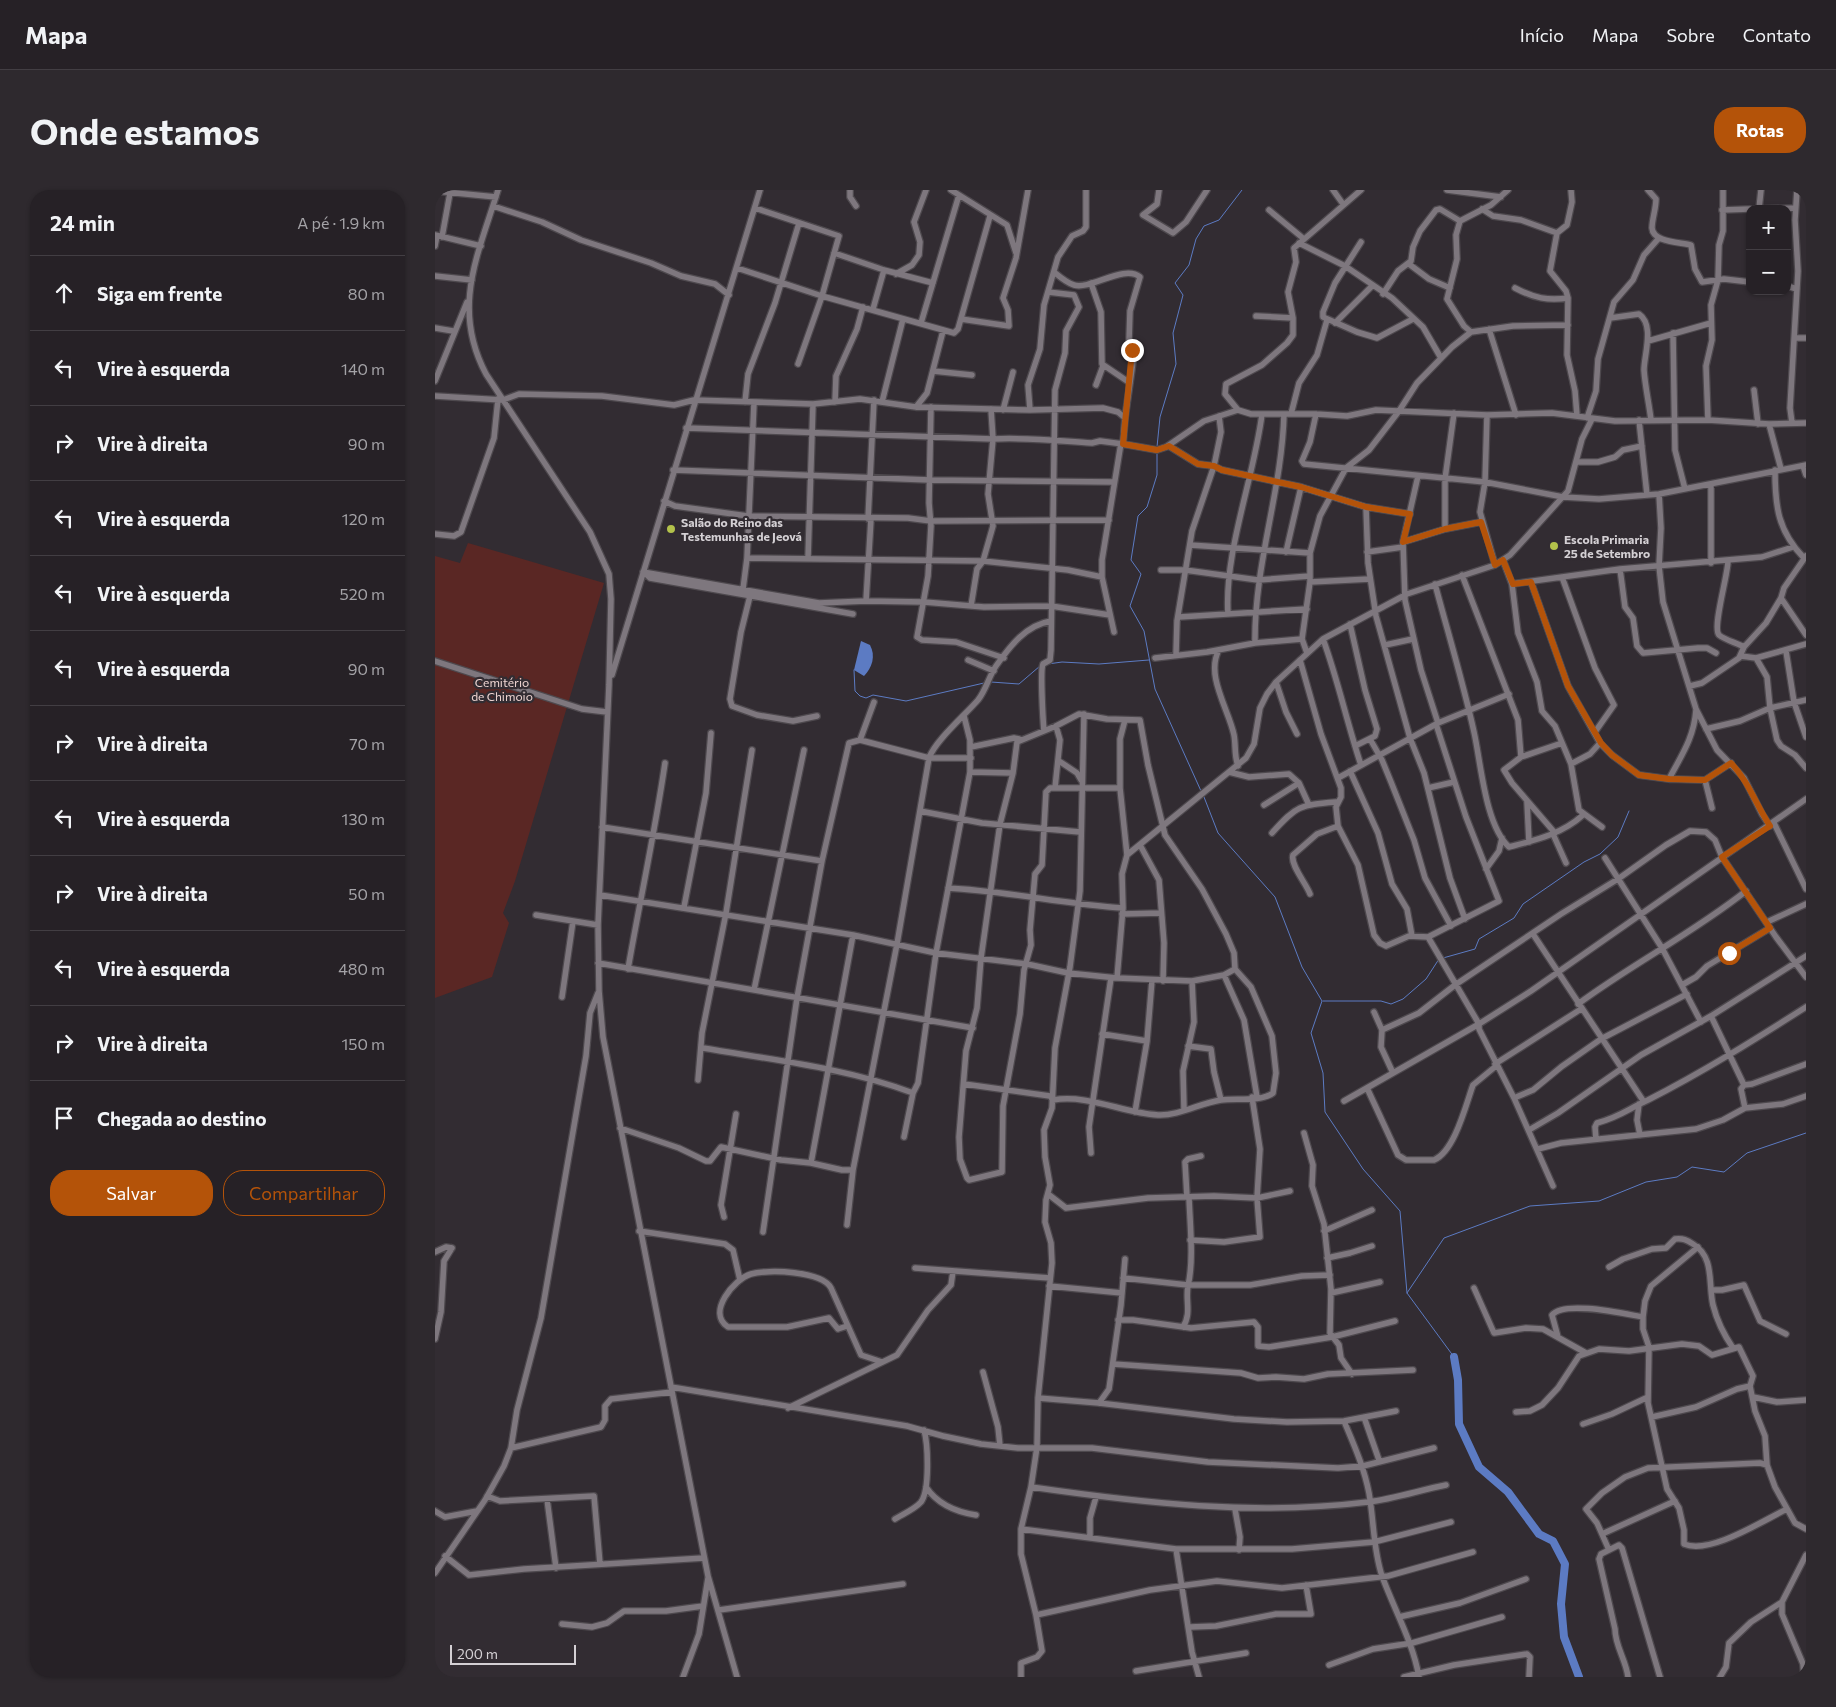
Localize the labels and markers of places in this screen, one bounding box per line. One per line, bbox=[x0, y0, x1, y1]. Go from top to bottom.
place label: Salão do Reino das Testemunhas de Jeová bbox=[681, 515, 802, 544]
marker: Salão do Reino das Testemunhas de Jeová bbox=[665, 523, 677, 535]
place label: Escola Primaria 25 de Setembro bbox=[1564, 532, 1650, 560]
marker: Escola Primaria 25 de Setembro bbox=[1548, 540, 1560, 552]

